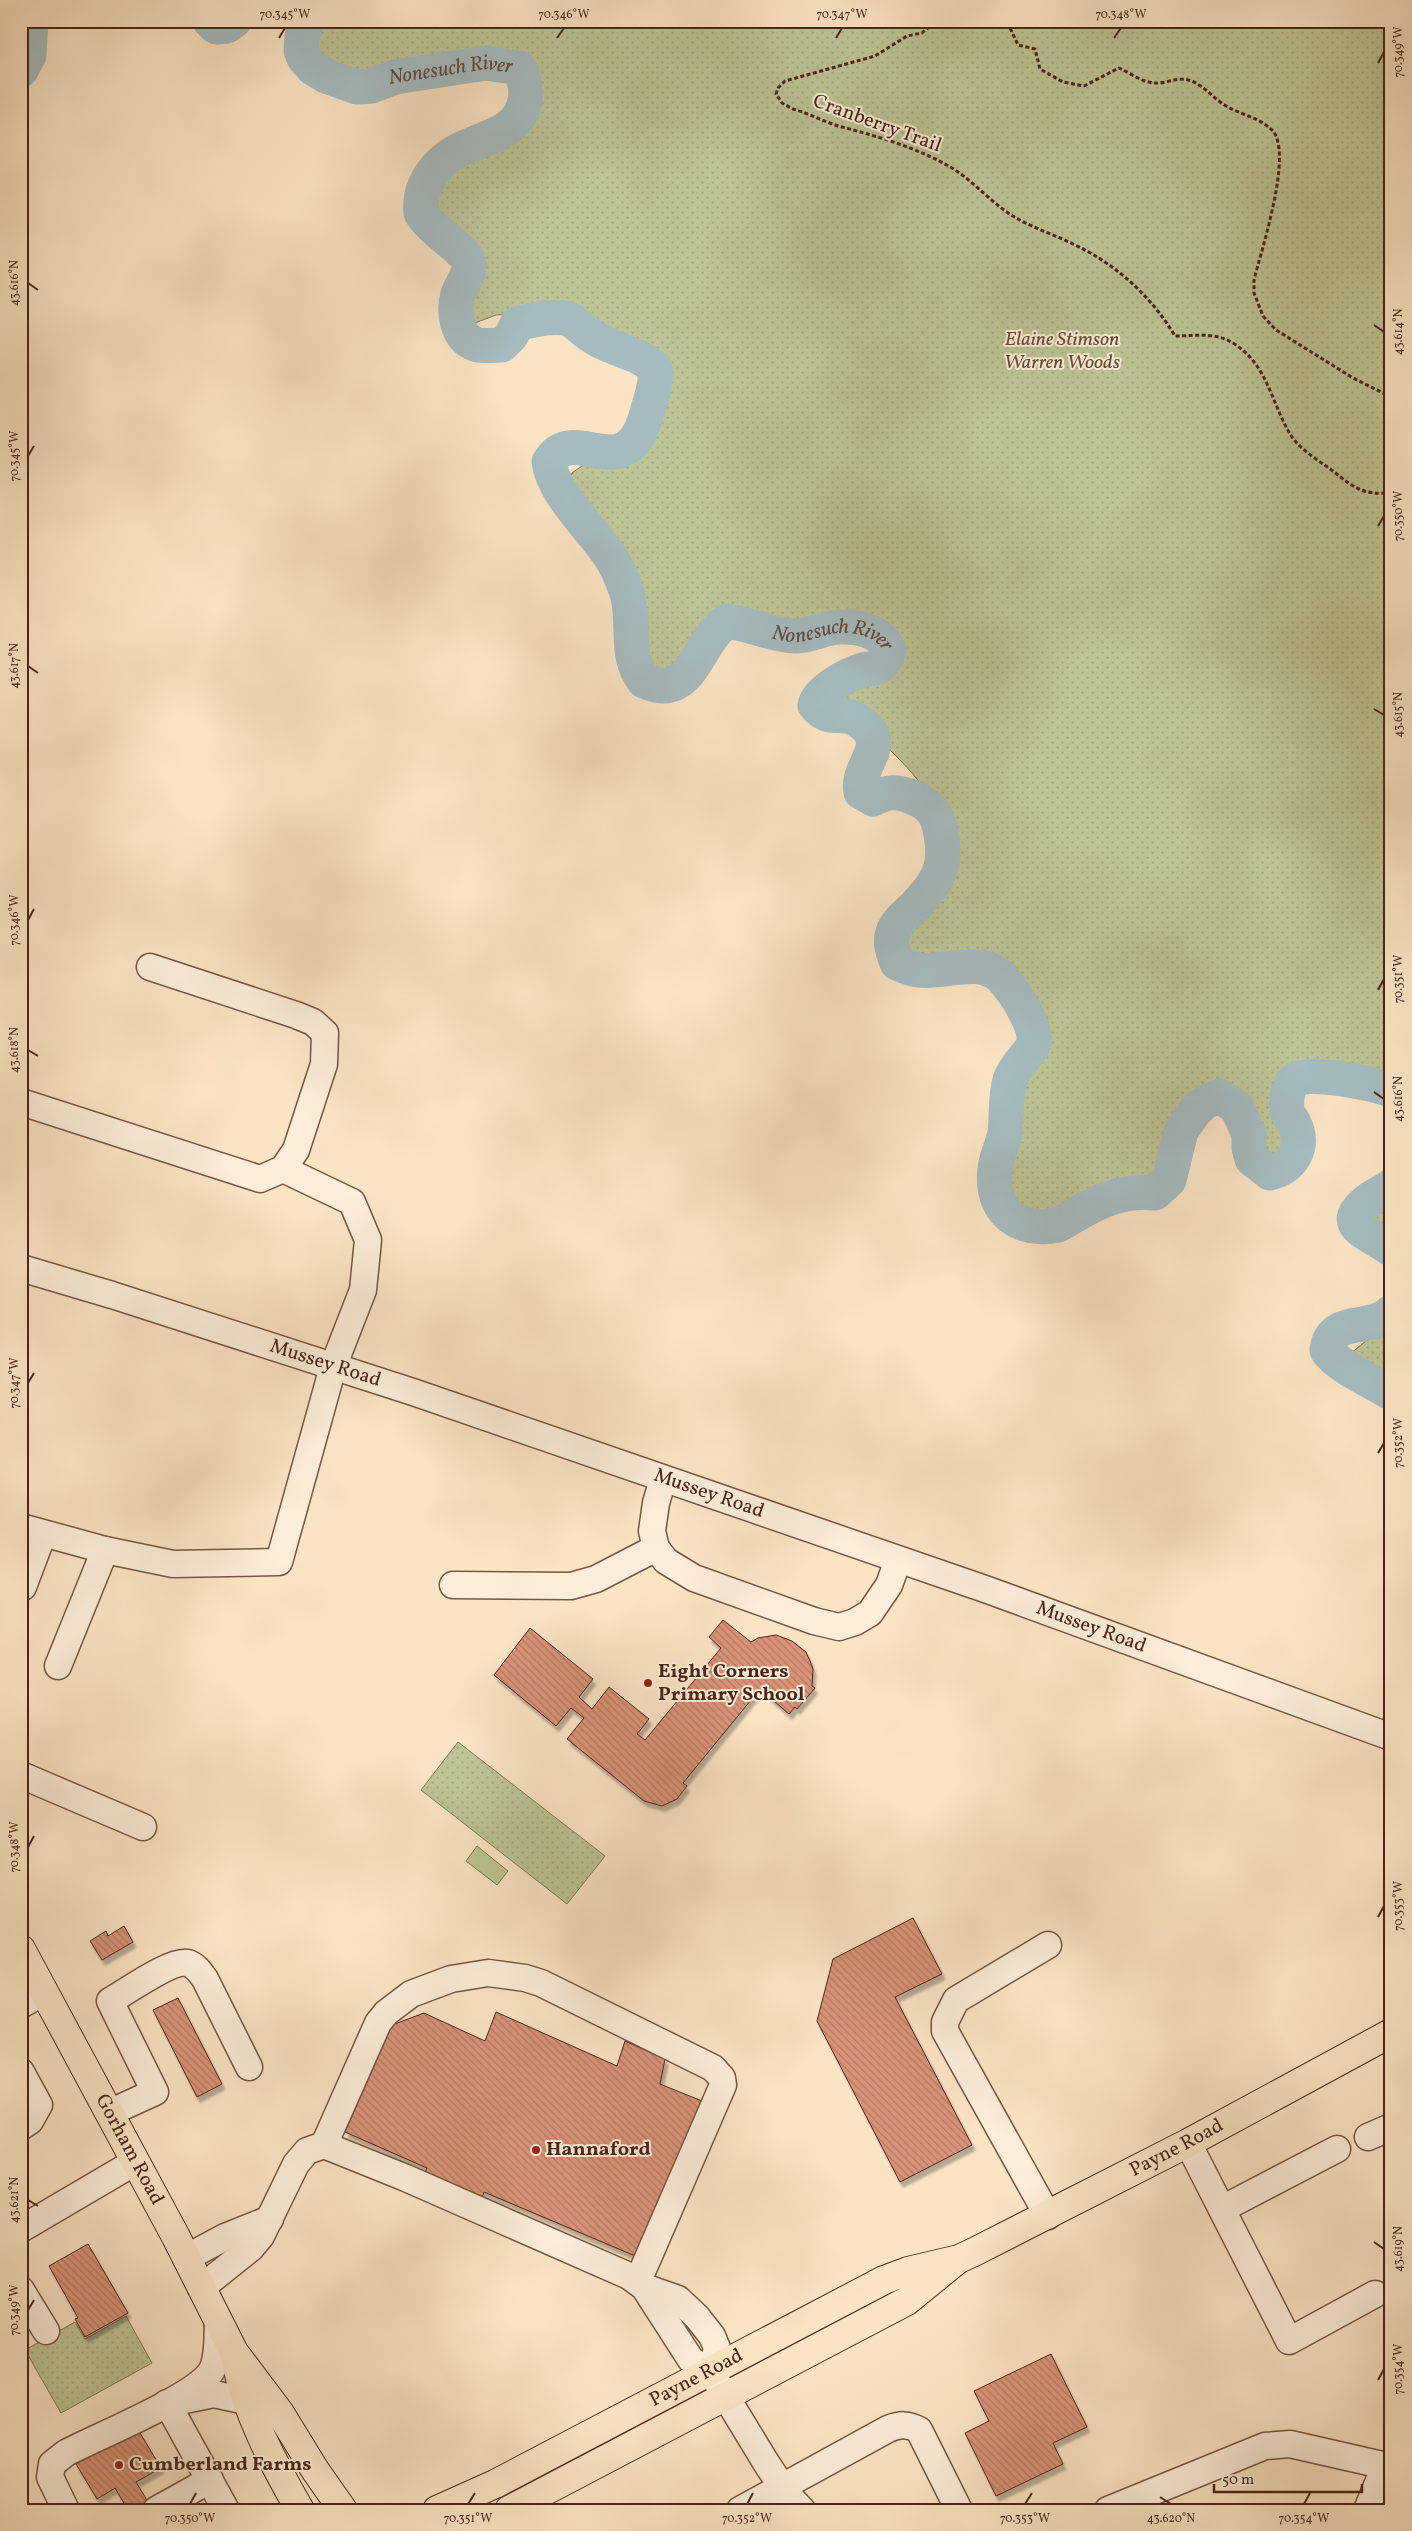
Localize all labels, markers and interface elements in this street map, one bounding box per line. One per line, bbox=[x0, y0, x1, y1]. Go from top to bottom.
text: 70.345°W bbox=[260, 7, 310, 23]
text: 70.346°W bbox=[538, 7, 590, 23]
text: 70.347°W bbox=[816, 7, 868, 23]
text: 70.348°W bbox=[1095, 7, 1147, 23]
text: 70.349°W bbox=[1391, 27, 1407, 77]
water label: Nonesuch River bbox=[386, 48, 515, 92]
street label: Cranberry Trail bbox=[809, 88, 945, 160]
text: 43.616°N bbox=[7, 260, 23, 306]
text: 43.614°N bbox=[1391, 309, 1407, 355]
park label: Elaine Stimson Warren Woods bbox=[1004, 326, 1121, 377]
text: 70.345°W bbox=[7, 431, 23, 481]
text: 70.350°W bbox=[1391, 491, 1407, 541]
water label: Nonesuch River bbox=[769, 612, 901, 656]
text: 43.617°N bbox=[7, 643, 23, 689]
text: 43.615°N bbox=[1391, 692, 1407, 738]
text: 70.346°W bbox=[7, 894, 23, 946]
text: 70.351°W bbox=[1391, 955, 1407, 1003]
text: 43.618°N bbox=[7, 1027, 23, 1073]
text: 43.616°N bbox=[1391, 1076, 1407, 1122]
street label: Mussey Road bbox=[266, 1333, 384, 1395]
text: 70.347°W bbox=[7, 1357, 23, 1409]
text: 70.352°W bbox=[1391, 1418, 1407, 1468]
street label: Mussey Road bbox=[650, 1462, 768, 1526]
street label: Mussey Road bbox=[1032, 1595, 1150, 1661]
place label: Eight Corners Primary School bbox=[658, 1658, 805, 1709]
marker: Eight Corners Primary School bbox=[642, 1677, 654, 1689]
text: 70.348°W bbox=[7, 1821, 23, 1873]
text: 70.353°W bbox=[1391, 1881, 1407, 1931]
street label: Gorham Road bbox=[88, 2089, 170, 2210]
street label: Payne Road bbox=[1125, 2112, 1229, 2184]
place label: Hannaford bbox=[546, 2136, 651, 2164]
marker: Hannaford bbox=[530, 2144, 542, 2156]
text: 43.621°N bbox=[7, 2177, 23, 2223]
text: 43.619°N bbox=[1391, 2226, 1407, 2272]
text: 70.349°W bbox=[7, 2285, 23, 2335]
street label: Payne Road bbox=[645, 2342, 748, 2415]
text: 70.354°W bbox=[1391, 2344, 1407, 2394]
place label: Cumberland Farms bbox=[129, 2451, 312, 2479]
marker: Cumberland Farms bbox=[113, 2459, 125, 2471]
scale bar bbox=[1214, 2461, 1362, 2493]
text: 50 m bbox=[1222, 2470, 1254, 2491]
text: 70.350°W bbox=[165, 2511, 215, 2527]
text: 70.351°W bbox=[444, 2511, 492, 2527]
text: 70.352°W bbox=[722, 2511, 772, 2527]
text: 70.353°W bbox=[1000, 2511, 1050, 2527]
text: 43.620°N bbox=[1147, 2511, 1195, 2527]
text: 70.354°W bbox=[1279, 2511, 1329, 2527]

